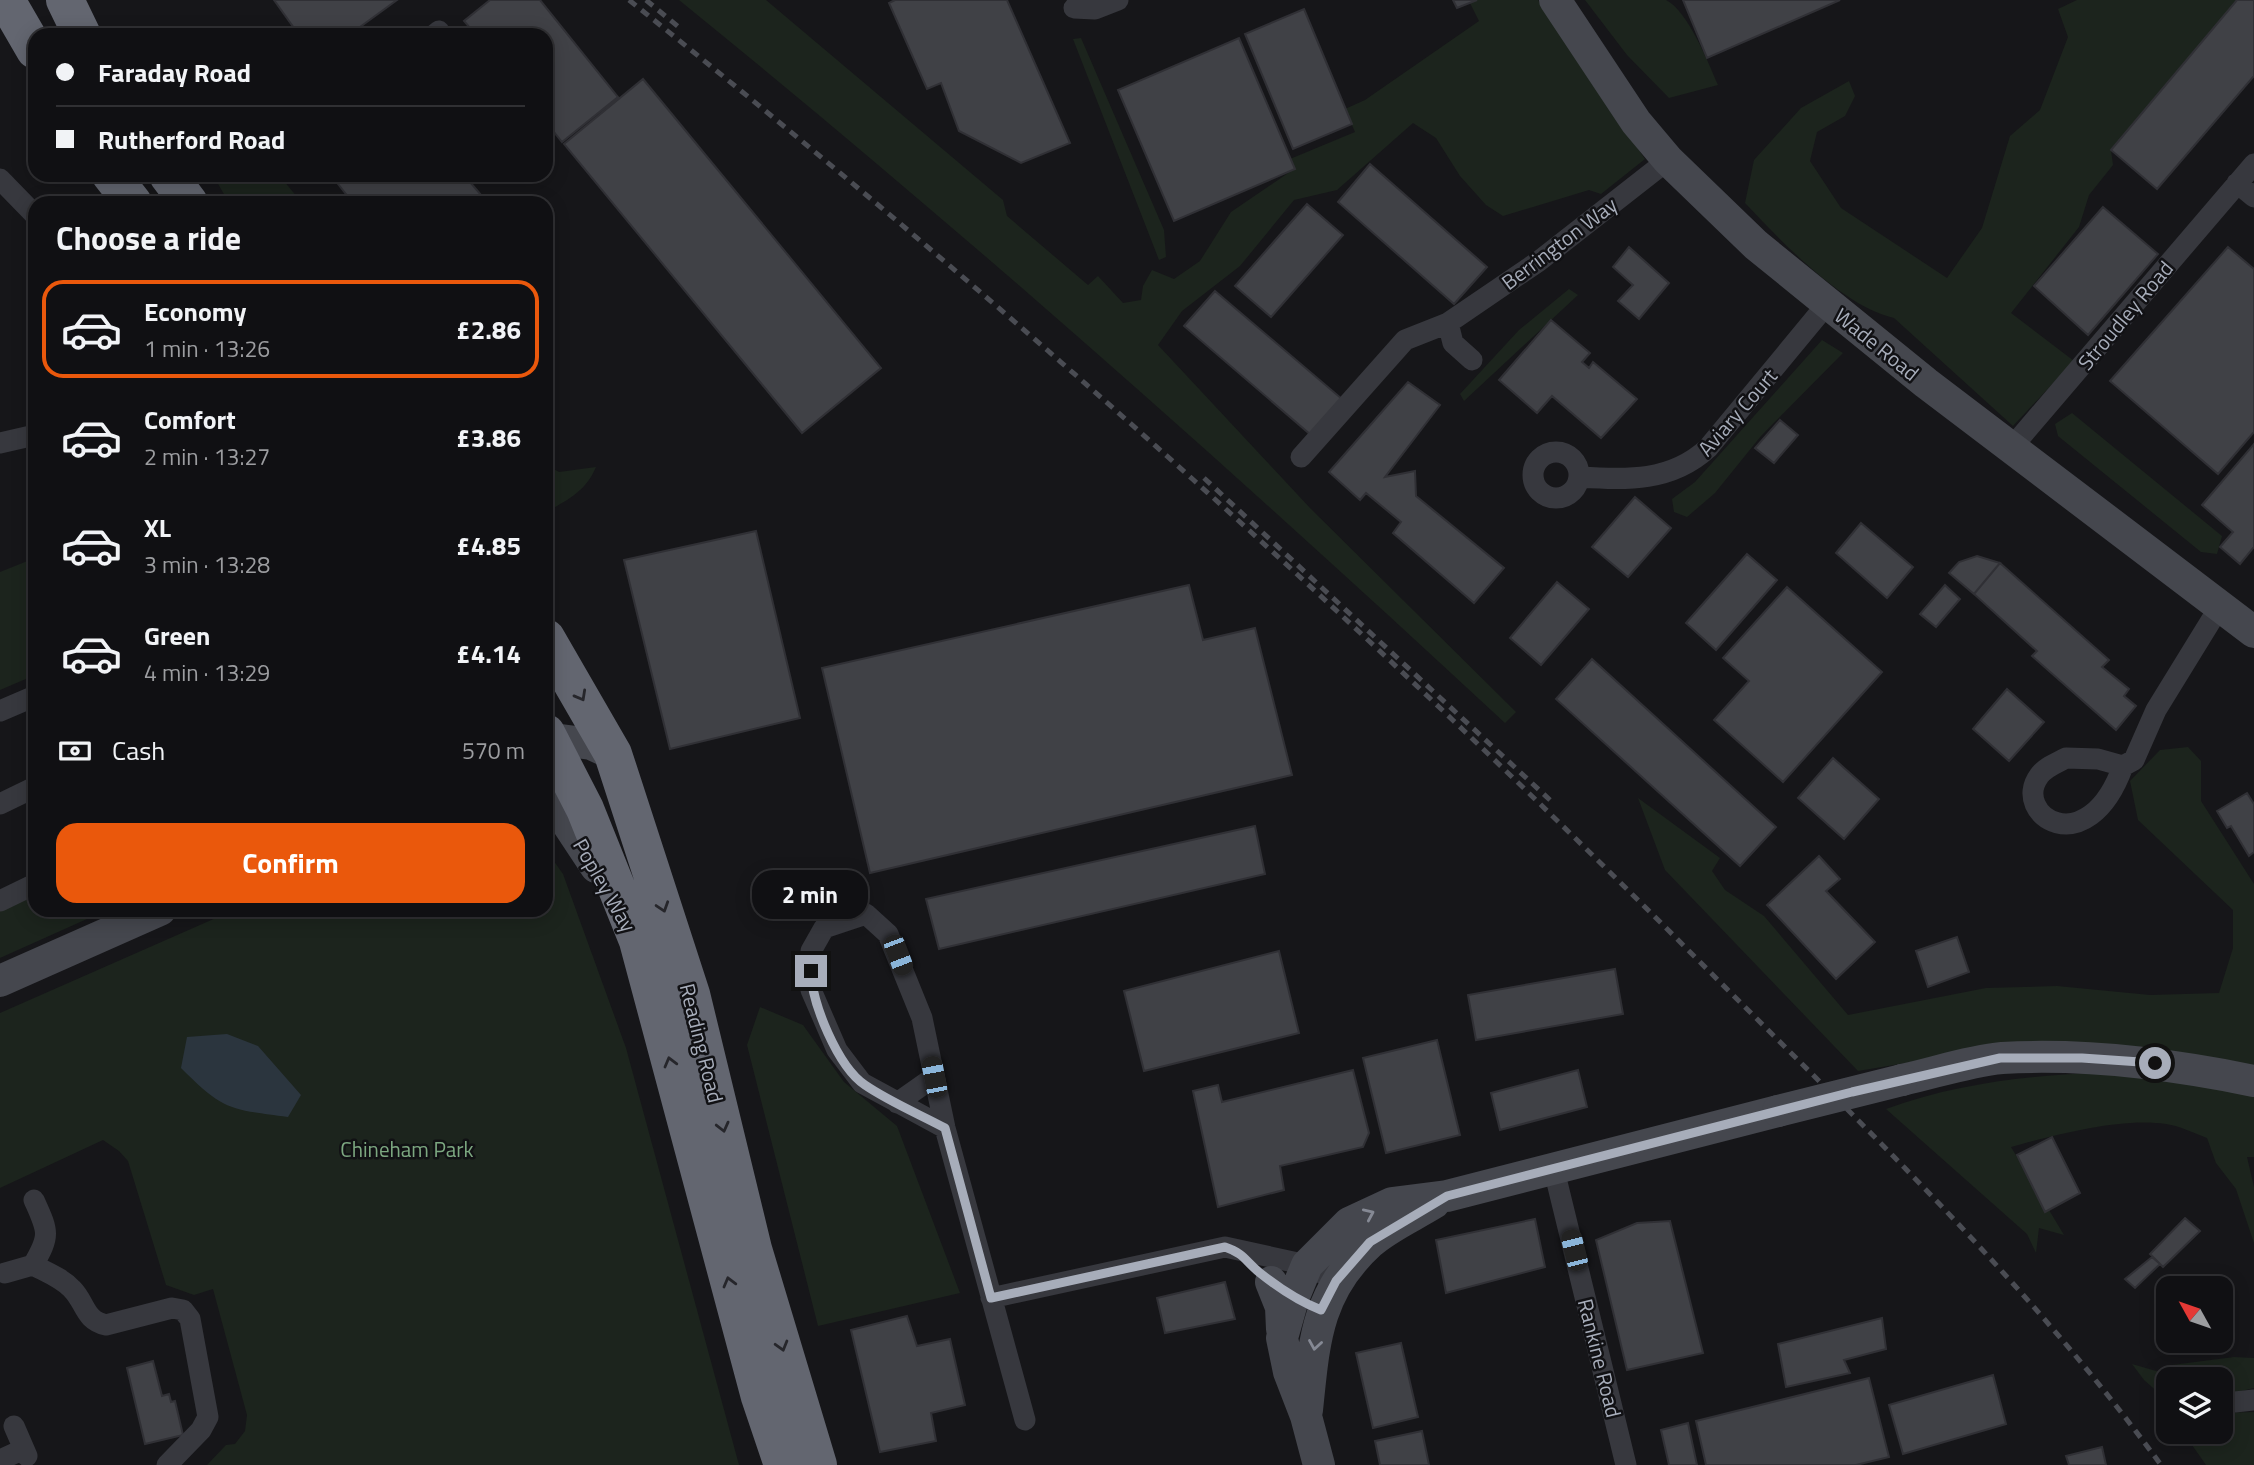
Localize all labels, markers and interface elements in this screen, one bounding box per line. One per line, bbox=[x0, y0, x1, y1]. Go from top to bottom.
text: Faraday Road bbox=[98, 53, 251, 92]
text: Rutherford Road bbox=[98, 120, 285, 159]
street label: Berrington Way bbox=[1494, 189, 1624, 297]
text: Choose a ride bbox=[56, 214, 241, 262]
street label: Stroudley Road bbox=[2070, 253, 2180, 377]
text: Economy bbox=[144, 292, 246, 331]
icon: car bbox=[60, 298, 123, 361]
street label: Wade Road bbox=[1828, 300, 1926, 388]
text: £2.86 bbox=[456, 310, 521, 349]
text: 1 min · 13:26 bbox=[144, 331, 270, 366]
street label: Aviary Court bbox=[1690, 360, 1785, 463]
text: Comfort bbox=[144, 400, 236, 439]
icon: car bbox=[60, 406, 123, 469]
text: £3.86 bbox=[456, 418, 521, 457]
text: 2 min · 13:27 bbox=[144, 439, 270, 474]
text: XL bbox=[144, 508, 171, 547]
icon: car bbox=[60, 514, 123, 577]
text: £4.85 bbox=[456, 526, 521, 565]
text: 3 min · 13:28 bbox=[144, 547, 270, 582]
text: Green bbox=[144, 616, 210, 655]
icon: car bbox=[60, 622, 123, 685]
text: £4.14 bbox=[456, 634, 521, 673]
text: 4 min · 13:29 bbox=[144, 655, 270, 690]
one-way arrow bbox=[573, 689, 586, 701]
text: Cash bbox=[112, 731, 165, 770]
icon: cash bbox=[56, 732, 94, 770]
text: 570 m bbox=[462, 733, 525, 768]
button: Confirm bbox=[56, 823, 525, 903]
street label: Popley Way bbox=[565, 832, 645, 938]
callout: 2 min bbox=[753, 870, 869, 918]
text: 2 min bbox=[782, 877, 838, 912]
one-way arrow bbox=[655, 901, 669, 913]
car bbox=[881, 932, 916, 978]
route end bbox=[795, 955, 827, 987]
street label: Reading Road bbox=[672, 980, 732, 1106]
route start bbox=[2139, 1047, 2171, 1079]
car bbox=[920, 1054, 949, 1100]
one-way arrow bbox=[664, 1056, 679, 1068]
one-way arrow bbox=[715, 1121, 729, 1133]
park label: Chineham Park bbox=[340, 1133, 474, 1165]
one-way arrow bbox=[1361, 1208, 1374, 1222]
car bbox=[1559, 1227, 1590, 1273]
one-way arrow bbox=[723, 1276, 737, 1288]
north arrow bbox=[2156, 1276, 2233, 1353]
map controls bbox=[2156, 1276, 2233, 1444]
street label: Rankine Road bbox=[1570, 1295, 1630, 1421]
one-way arrow bbox=[1308, 1339, 1323, 1351]
one-way arrow bbox=[773, 1340, 788, 1352]
button: layers bbox=[2156, 1367, 2233, 1444]

